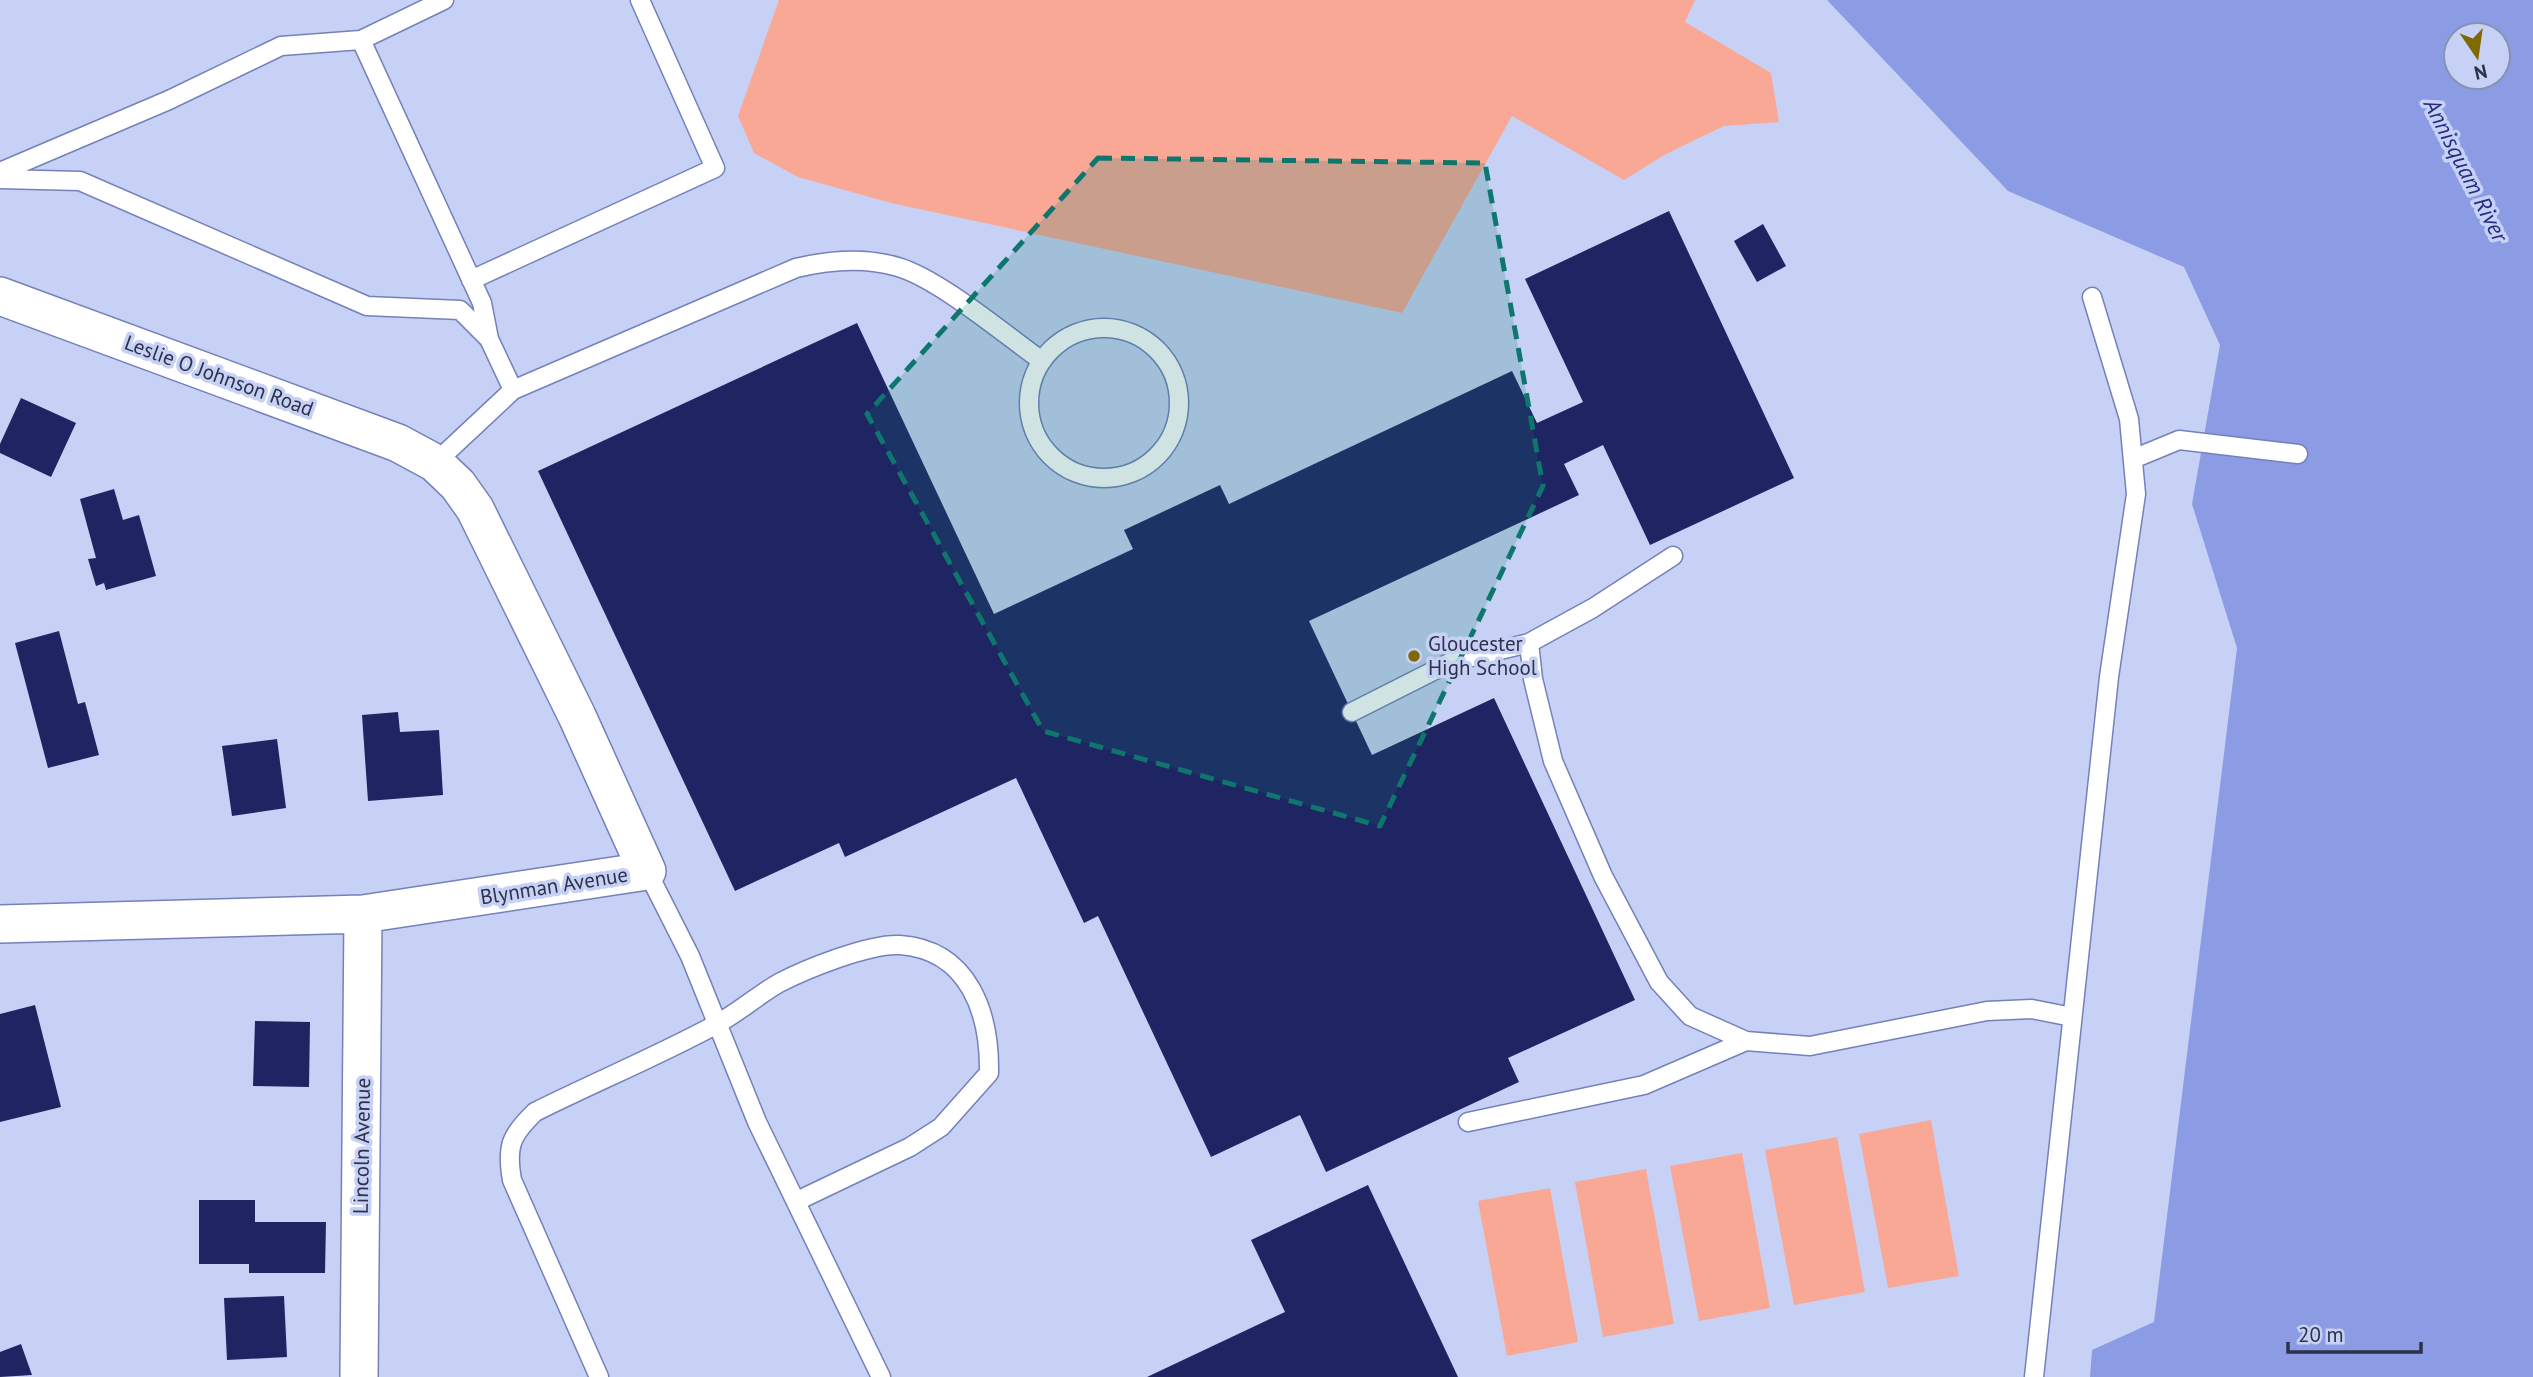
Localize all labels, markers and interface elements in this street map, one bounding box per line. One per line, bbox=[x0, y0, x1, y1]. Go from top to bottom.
north arrow bbox=[2442, 21, 2512, 91]
text: N bbox=[2472, 59, 2490, 86]
water label: Annisquam River bbox=[2417, 92, 2516, 248]
street label: Leslie O Johnson Road bbox=[121, 329, 317, 422]
place label: Gloucester High School bbox=[1428, 630, 1537, 681]
marker: Gloucester High School bbox=[1406, 648, 1422, 664]
street label: Blynman Avenue bbox=[478, 861, 630, 911]
street label: Lincoln Avenue bbox=[347, 1078, 376, 1214]
scale bar bbox=[2288, 1310, 2421, 1354]
text: 20 m bbox=[2298, 1321, 2344, 1348]

